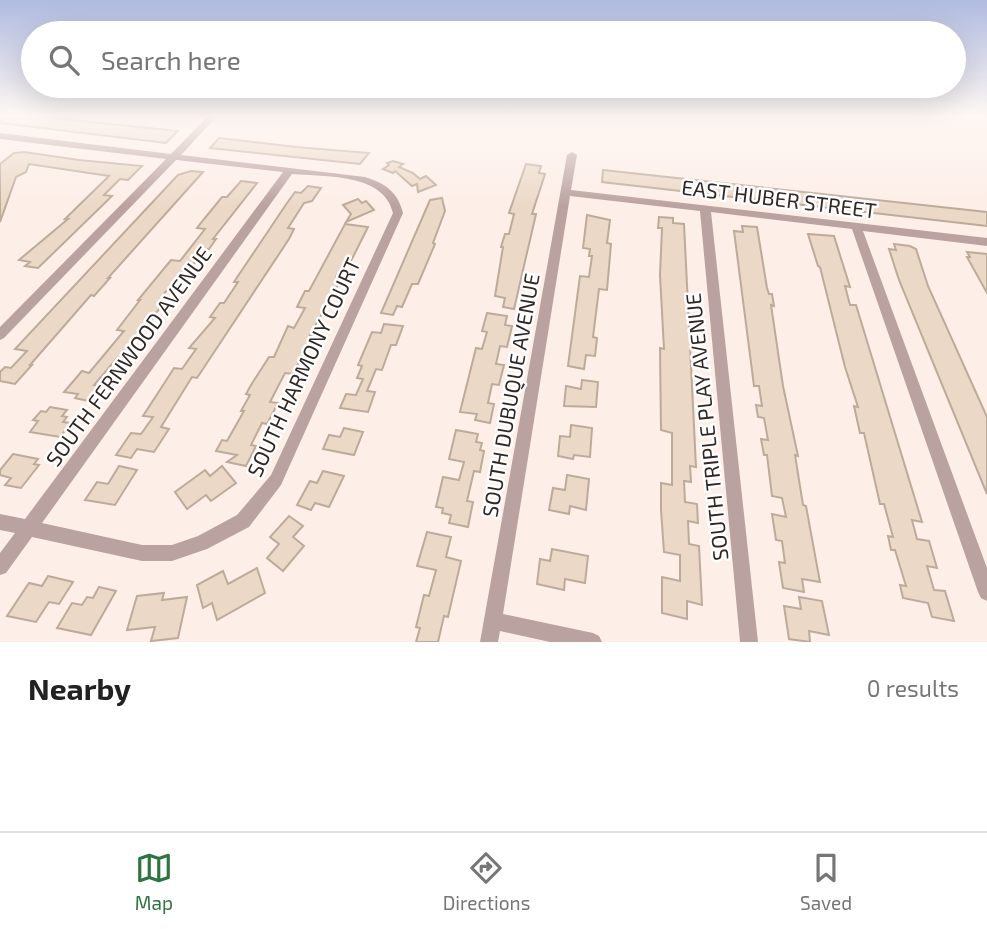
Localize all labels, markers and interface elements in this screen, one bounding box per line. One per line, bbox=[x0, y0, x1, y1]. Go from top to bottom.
search box bbox=[21, 21, 966, 98]
icon: search bbox=[45, 41, 83, 79]
text: Search here bbox=[101, 44, 241, 75]
street label: EAST HUBER STREET bbox=[680, 174, 878, 222]
street label: SOUTH FERNWOOD AVENUE bbox=[40, 241, 216, 471]
street label: SOUTH HARMONY COURT bbox=[241, 254, 365, 480]
street label: SOUTH DUBUQUE AVENUE bbox=[476, 271, 545, 519]
street label: SOUTH TRIPLE PLAY AVENUE bbox=[680, 292, 732, 562]
text: Nearby bbox=[28, 670, 131, 706]
text: 0 results bbox=[867, 674, 959, 702]
tab: Map bbox=[135, 849, 173, 914]
tab: Directions bbox=[443, 849, 530, 914]
tab: Saved bbox=[800, 849, 852, 914]

